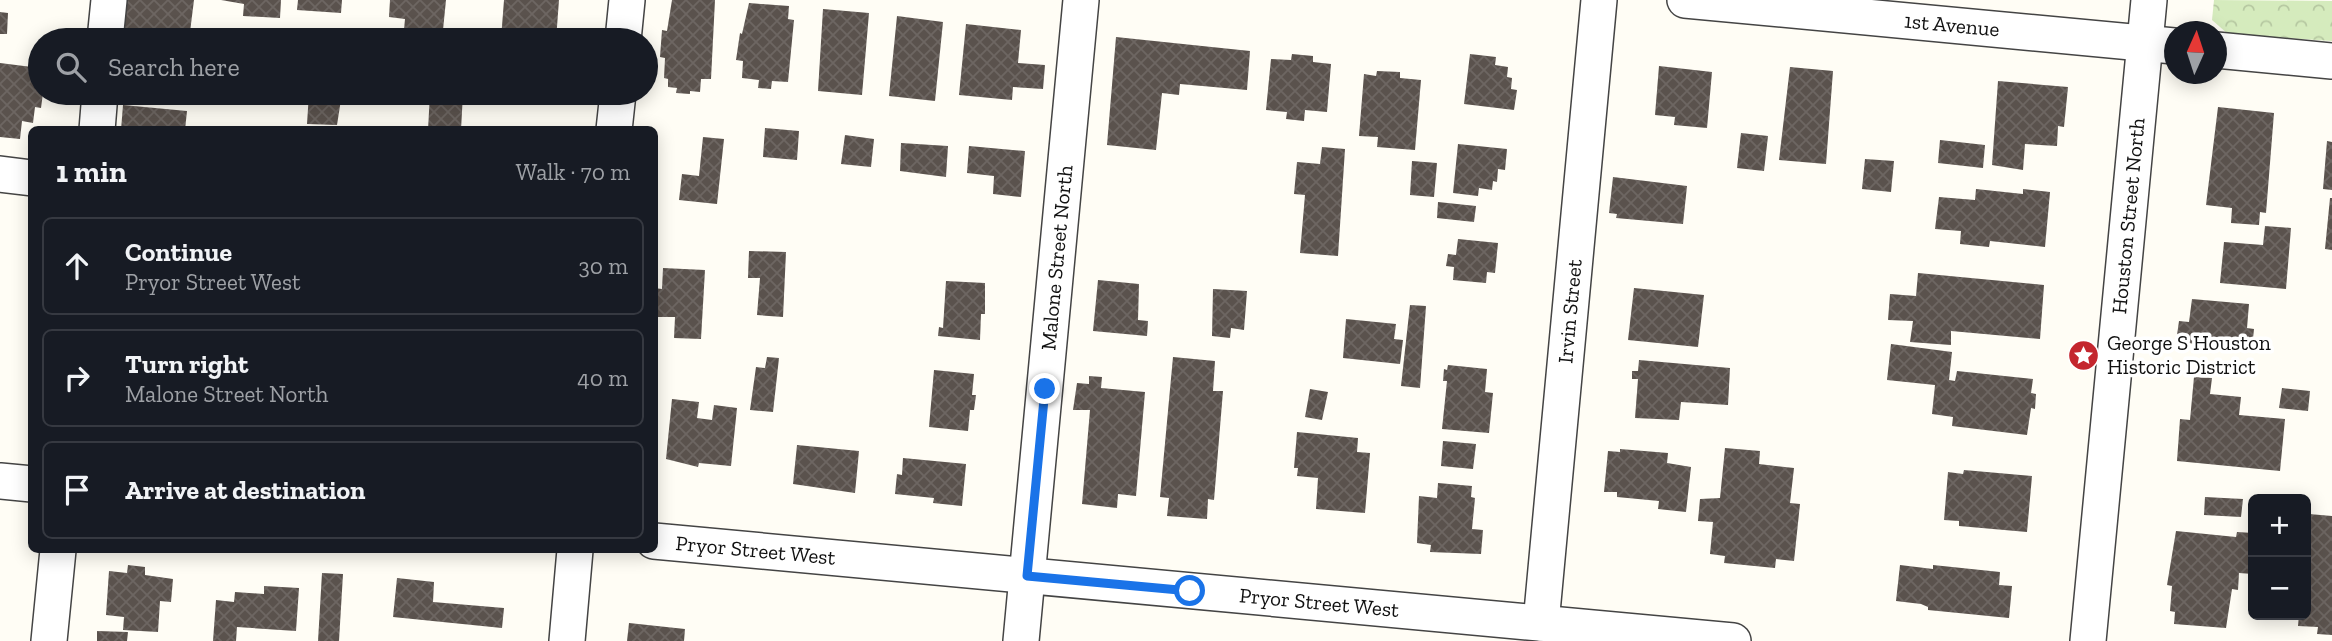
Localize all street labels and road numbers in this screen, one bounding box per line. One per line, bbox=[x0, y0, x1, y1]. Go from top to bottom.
street label: 1st Avenue bbox=[1903, 8, 2001, 42]
street label: Houston Street North bbox=[2106, 116, 2150, 315]
street label: Malone Street North bbox=[1035, 164, 1078, 351]
street label: Irvin Street bbox=[1552, 258, 1587, 364]
street label: Pryor Street West bbox=[675, 530, 837, 570]
street label: Pryor Street West bbox=[1238, 582, 1400, 622]

